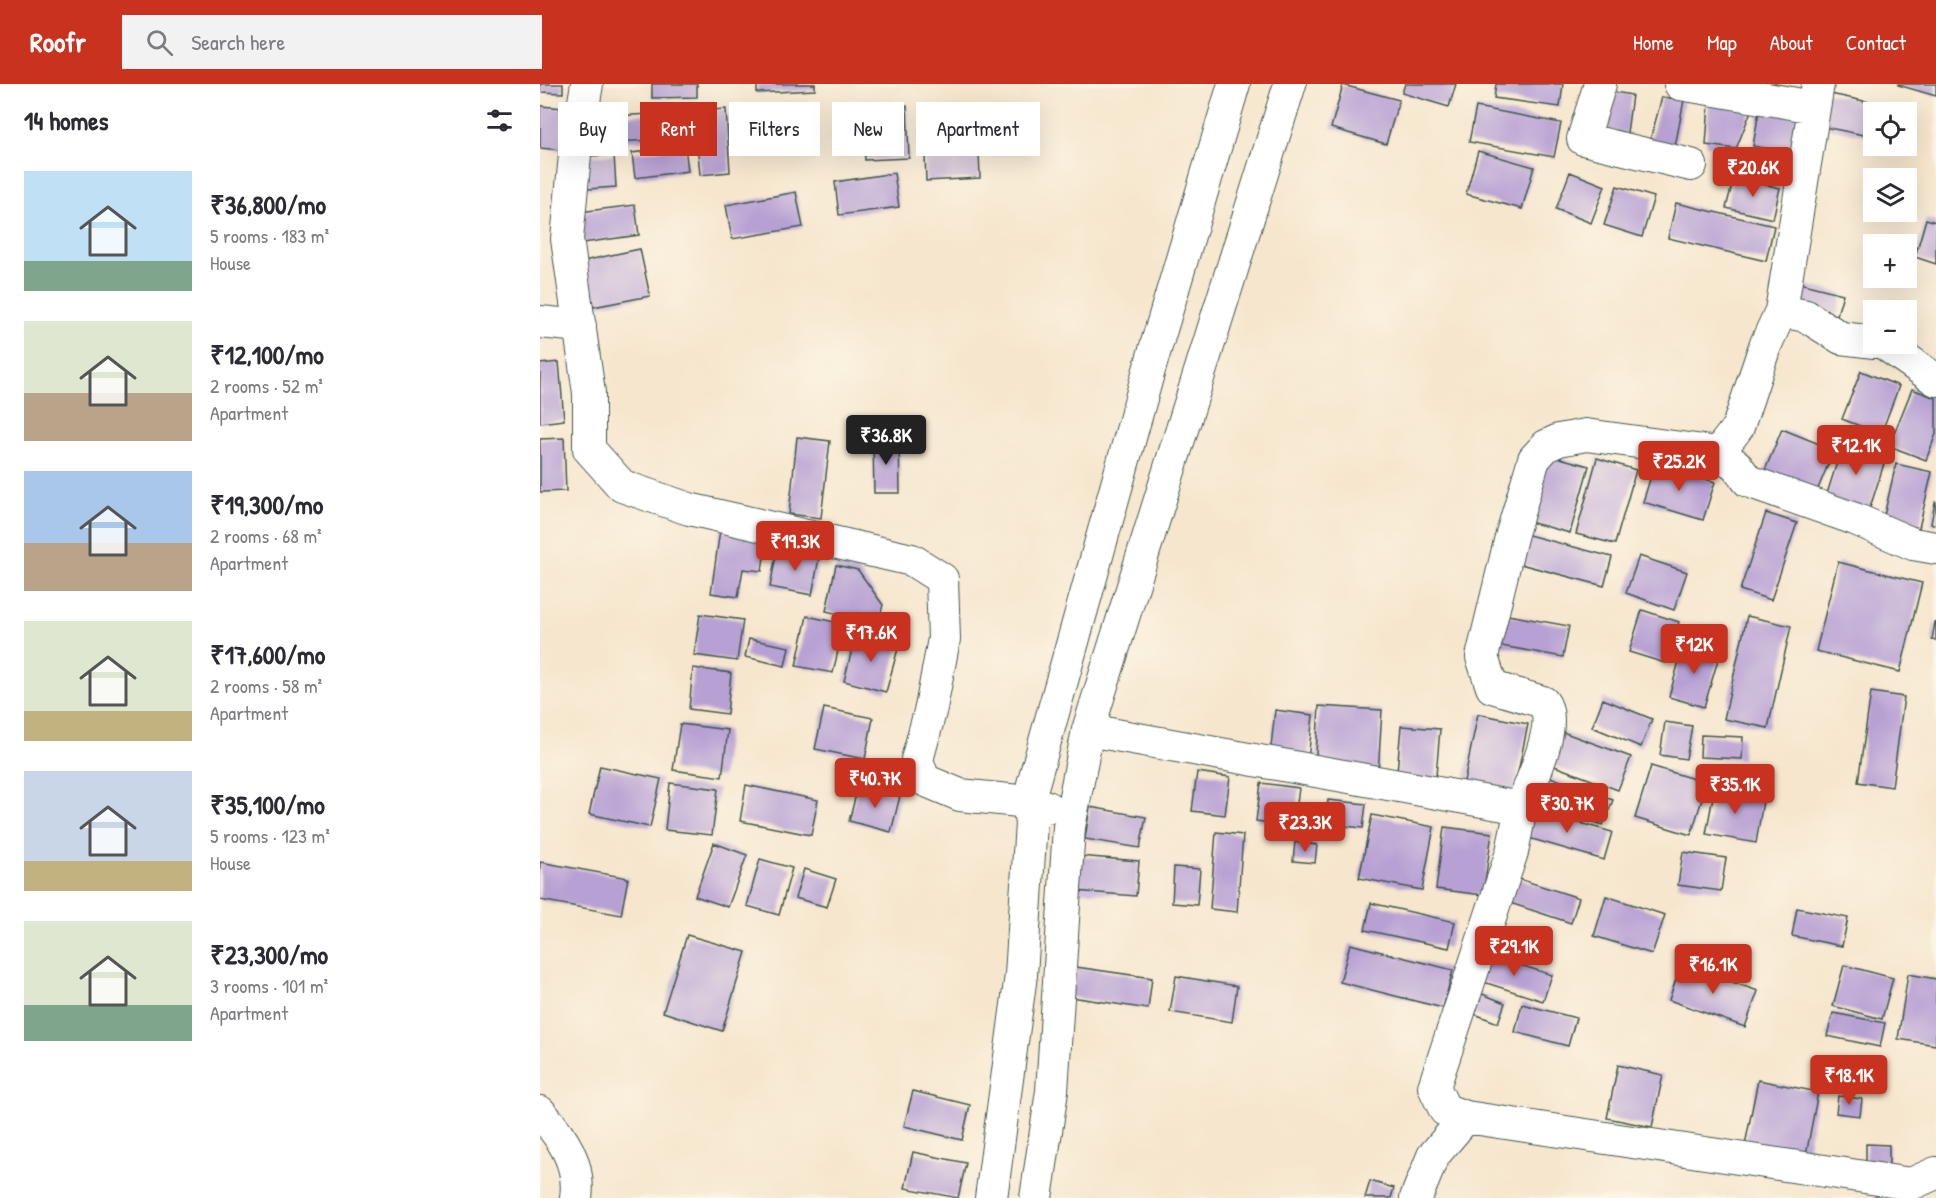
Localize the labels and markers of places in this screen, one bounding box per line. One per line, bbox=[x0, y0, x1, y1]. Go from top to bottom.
pin: ₹20.6K bbox=[1704, 147, 1802, 198]
pin: ₹36.8K bbox=[837, 415, 935, 466]
pin: ₹12.1K bbox=[1807, 425, 1905, 476]
pin: ₹25.2K bbox=[1630, 441, 1728, 492]
pin: ₹19.3K bbox=[746, 521, 844, 572]
pin: ₹17.6K bbox=[822, 612, 920, 663]
pin: ₹12K bbox=[1658, 624, 1730, 675]
pin: ₹40.7K bbox=[826, 758, 924, 809]
pin: ₹35.1K bbox=[1686, 764, 1784, 815]
pin: ₹30.7K bbox=[1518, 783, 1616, 834]
pin: ₹23.3K bbox=[1256, 802, 1354, 853]
pin: ₹29.1K bbox=[1465, 926, 1563, 977]
pin: ₹16.1K bbox=[1664, 944, 1762, 995]
pin: ₹18.1K bbox=[1800, 1055, 1898, 1106]

